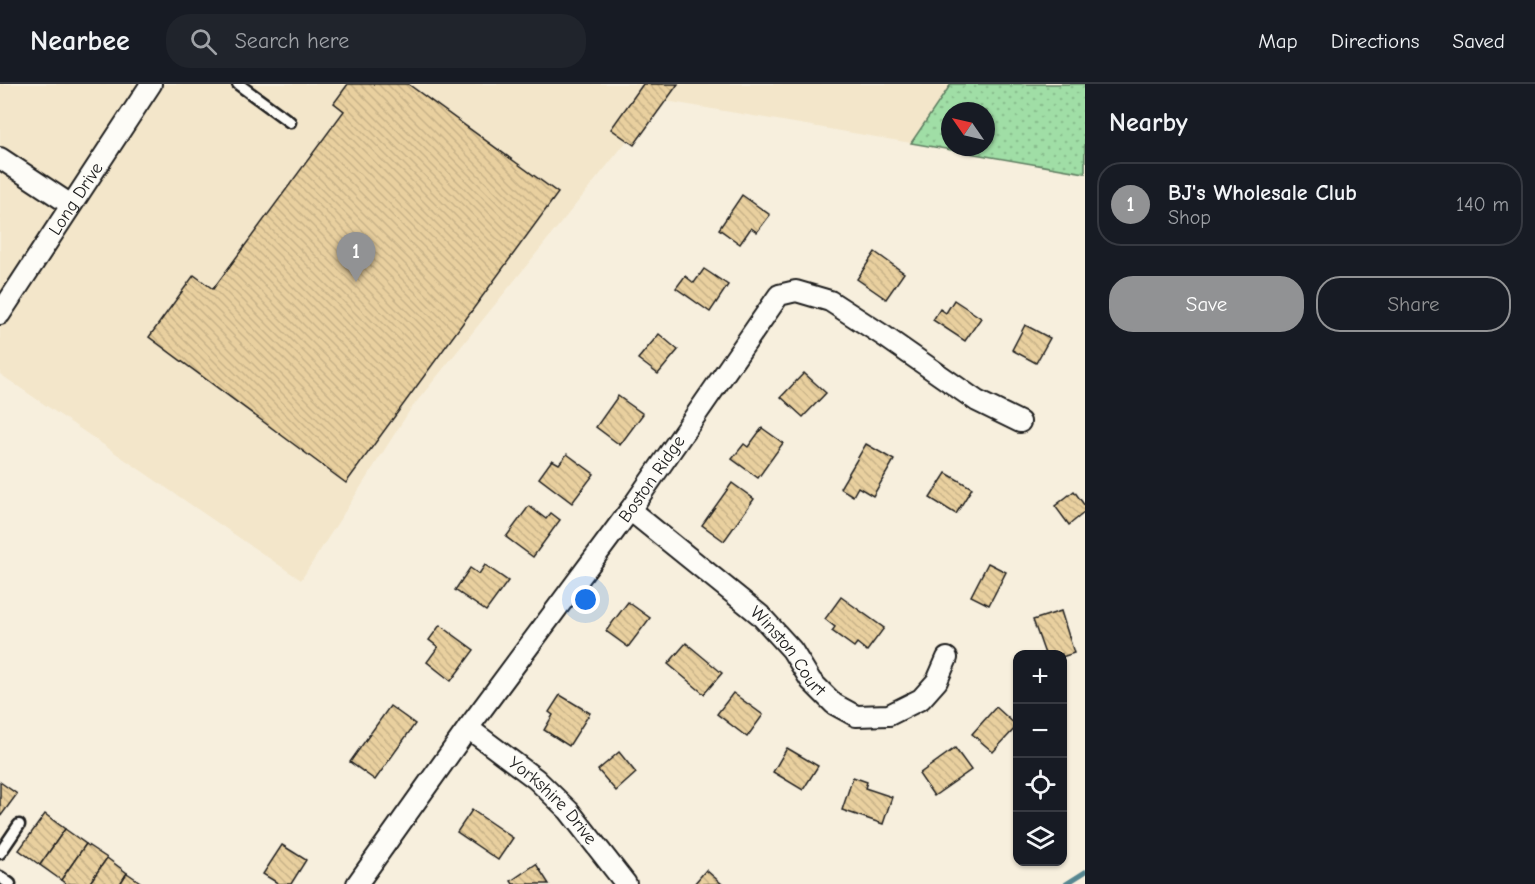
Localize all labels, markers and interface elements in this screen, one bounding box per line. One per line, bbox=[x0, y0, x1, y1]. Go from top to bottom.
search box bbox=[166, 14, 586, 68]
text: Nearbee bbox=[30, 25, 130, 57]
icon: search bbox=[187, 25, 220, 58]
text: Search here bbox=[235, 28, 349, 54]
text: Map bbox=[1258, 29, 1298, 53]
text: Directions bbox=[1331, 29, 1420, 53]
text: Saved bbox=[1453, 29, 1505, 53]
north arrow bbox=[941, 102, 995, 156]
text: Nearby bbox=[1109, 108, 1188, 138]
street label: Long Drive bbox=[45, 159, 108, 239]
text: BJ's Wholesale Club bbox=[1168, 180, 1357, 206]
text: 1 bbox=[1127, 193, 1134, 216]
text: 140 m bbox=[1456, 193, 1509, 216]
text: Shop bbox=[1168, 206, 1211, 229]
pin: 1 bbox=[336, 232, 376, 282]
button: Save bbox=[1109, 276, 1304, 332]
button: Share bbox=[1316, 276, 1511, 332]
street label: Boston Ridge bbox=[614, 432, 689, 527]
your location bbox=[571, 585, 600, 614]
street label: Winston Court bbox=[746, 602, 831, 701]
map controls bbox=[1013, 650, 1067, 866]
button: + bbox=[1013, 650, 1067, 704]
button: − bbox=[1013, 704, 1067, 758]
street label: Yorkshire Drive bbox=[504, 752, 601, 849]
button: locate bbox=[1013, 758, 1067, 812]
button: layers bbox=[1013, 812, 1067, 866]

